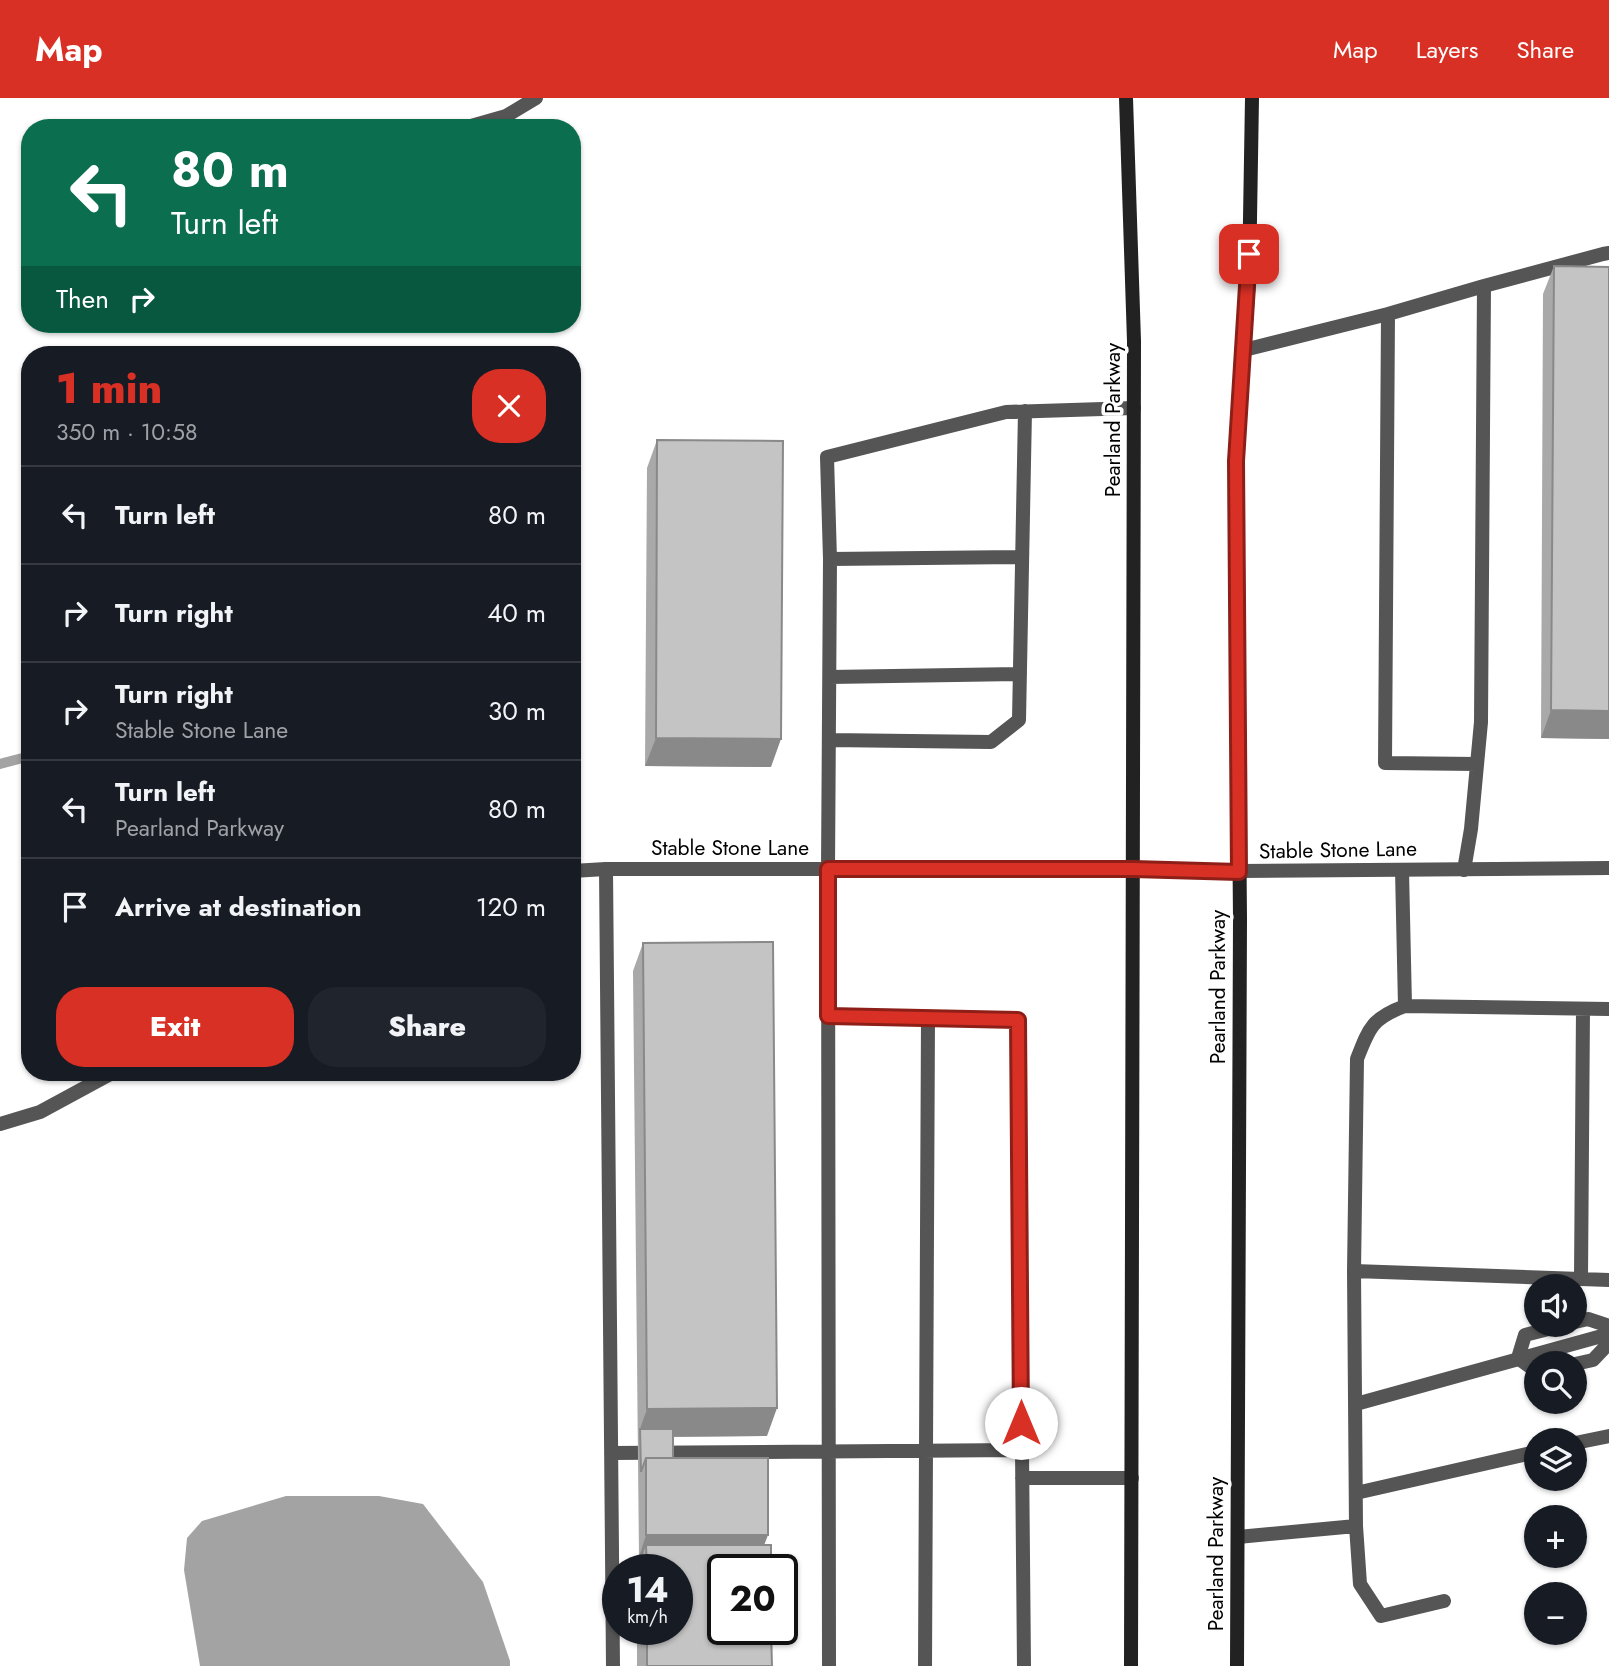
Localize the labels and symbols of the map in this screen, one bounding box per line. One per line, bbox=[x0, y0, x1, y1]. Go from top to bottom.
pin bbox=[1219, 224, 1279, 284]
street label: Pearland Parkway bbox=[1098, 342, 1128, 497]
street label: Stable Stone Lane bbox=[651, 833, 809, 863]
street label: Stable Stone Lane bbox=[1259, 834, 1417, 866]
street label: Pearland Parkway bbox=[1203, 909, 1233, 1064]
position arrow bbox=[984, 1386, 1058, 1460]
street label: Pearland Parkway bbox=[1201, 1476, 1231, 1631]
speed limit sign: 20 bbox=[707, 1554, 798, 1645]

